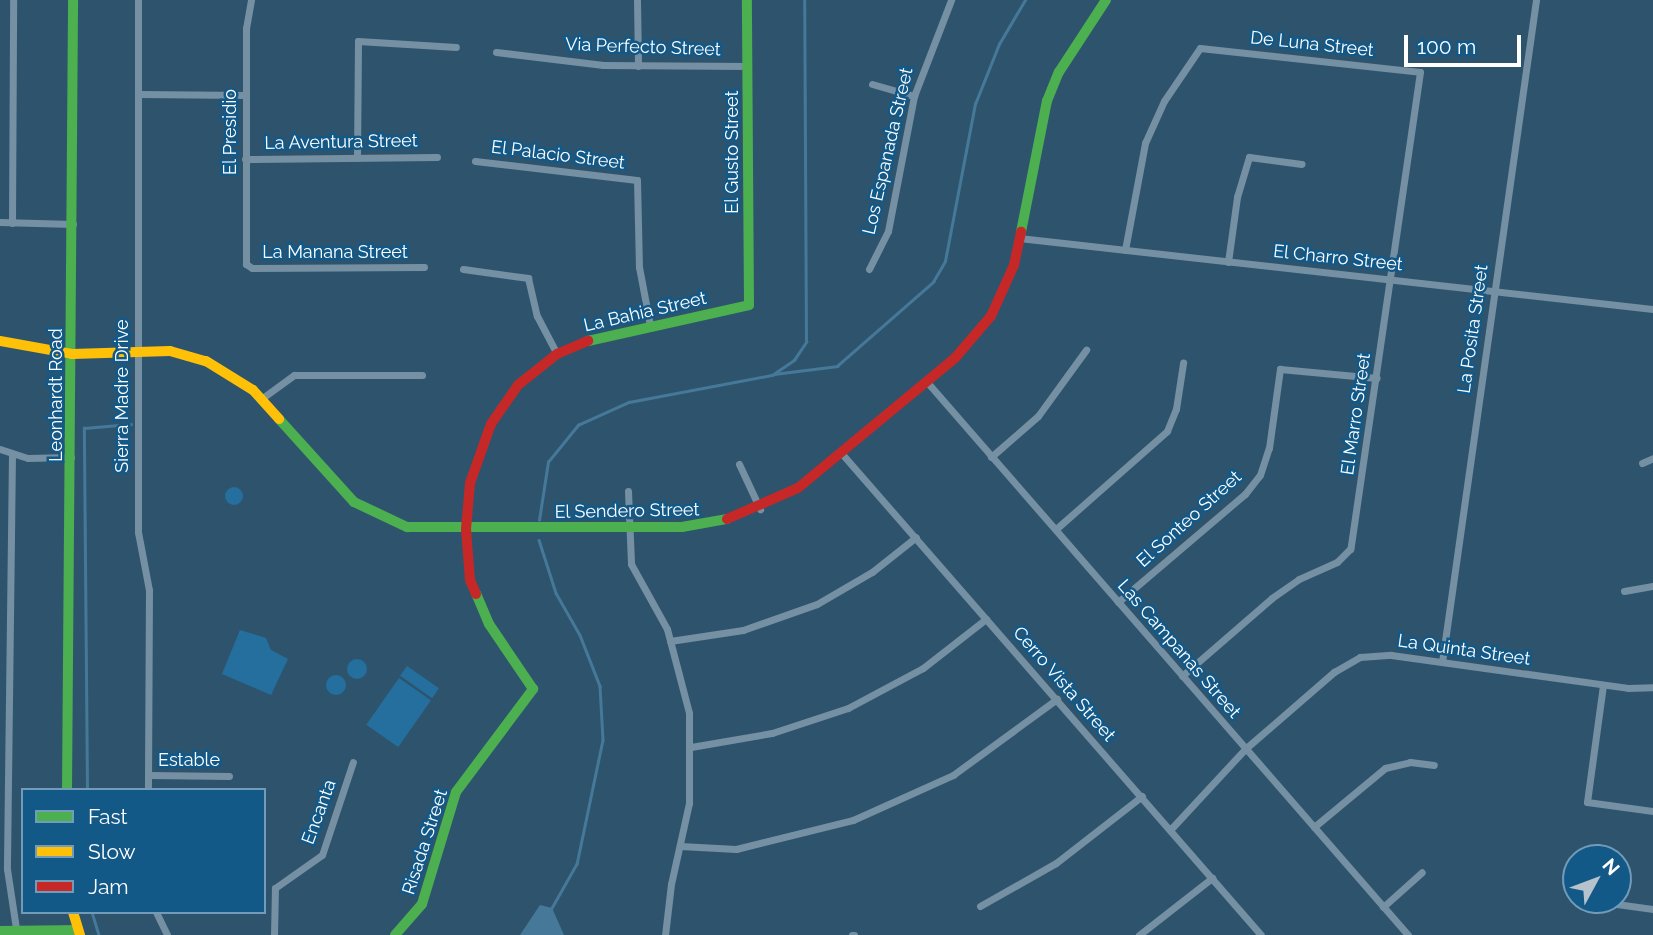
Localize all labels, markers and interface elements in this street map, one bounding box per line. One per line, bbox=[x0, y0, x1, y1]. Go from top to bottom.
scale bar bbox=[1408, 21, 1525, 65]
street label: De Luna Street bbox=[1249, 27, 1375, 61]
street label: Via Perfecto Street bbox=[565, 33, 721, 61]
text: 100 m bbox=[1417, 34, 1476, 59]
street label: Los Espanada Street bbox=[858, 65, 918, 237]
street label: El Presidio bbox=[219, 89, 241, 175]
street label: El Gusto Street bbox=[721, 90, 743, 214]
street label: La Aventura Street bbox=[264, 130, 418, 154]
street label: El Palacio Street bbox=[490, 136, 626, 174]
street label: El Charro Street bbox=[1272, 240, 1404, 276]
street label: La Manana Street bbox=[262, 241, 408, 263]
street label: La Posita Street bbox=[1453, 263, 1493, 395]
street label: La Bahia Street bbox=[581, 287, 709, 337]
street label: Sierra Madre Drive bbox=[111, 319, 133, 473]
street label: Leonhardt Road bbox=[45, 328, 67, 462]
street label: El Marro Street bbox=[1337, 351, 1375, 477]
street label: El Sonteo Street bbox=[1132, 466, 1246, 572]
street label: El Sendero Street bbox=[554, 499, 700, 523]
street label: Las Campanas Street bbox=[1113, 575, 1245, 723]
street label: Cerro Vista Street bbox=[1008, 622, 1120, 746]
street label: La Quinta Street bbox=[1396, 630, 1532, 670]
street label: Estable bbox=[158, 749, 220, 771]
street label: Encanta bbox=[297, 777, 341, 847]
street label: Risada Street bbox=[398, 787, 452, 897]
legend bbox=[21, 788, 266, 914]
text: Fast bbox=[88, 804, 128, 829]
text: Slow bbox=[88, 839, 136, 864]
north arrow bbox=[1562, 844, 1632, 914]
text: N bbox=[1598, 854, 1624, 879]
text: Jam bbox=[88, 874, 129, 899]

